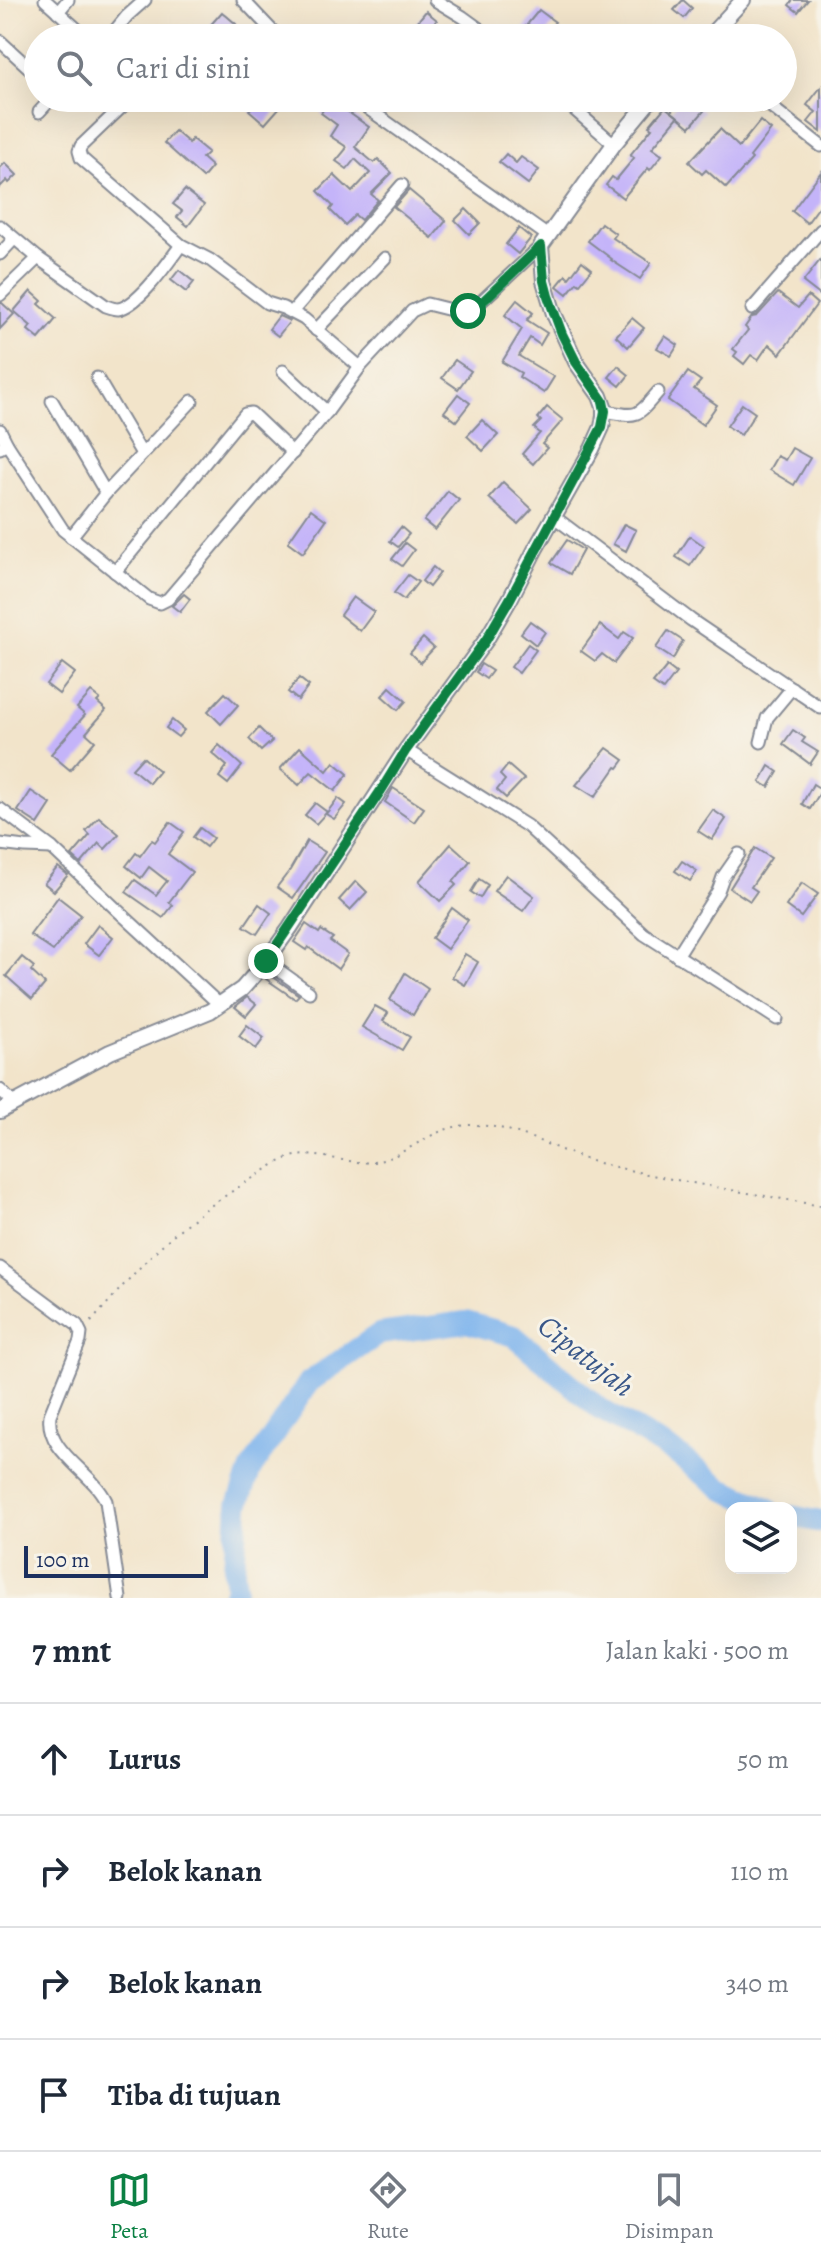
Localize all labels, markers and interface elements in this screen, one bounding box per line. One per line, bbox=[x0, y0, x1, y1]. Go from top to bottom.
search box bbox=[24, 24, 797, 112]
icon: search bbox=[52, 46, 96, 90]
text: Cari di sini bbox=[116, 48, 251, 88]
route start bbox=[450, 293, 486, 329]
route end bbox=[248, 943, 284, 979]
water label: Cipatujah bbox=[529, 1306, 643, 1406]
map controls bbox=[725, 1502, 797, 1574]
button: layers bbox=[725, 1502, 797, 1574]
scale bar bbox=[24, 1542, 208, 1578]
text: 100 m bbox=[36, 1545, 90, 1575]
text: 7 mnt bbox=[32, 1627, 111, 1674]
text: Jalan kaki · 500 m bbox=[605, 1633, 789, 1668]
icon: ahead bbox=[32, 1737, 76, 1781]
text: Lurus bbox=[108, 1739, 181, 1779]
text: 50 m bbox=[737, 1742, 789, 1777]
icon: right bbox=[32, 1849, 76, 1893]
text: Belok kanan bbox=[108, 1851, 262, 1891]
text: 110 m bbox=[731, 1854, 789, 1889]
icon: right bbox=[32, 1961, 76, 2005]
text: Belok kanan bbox=[108, 1963, 262, 2003]
text: 340 m bbox=[726, 1966, 789, 2001]
icon: arrive bbox=[32, 2073, 76, 2117]
text: Tiba di tujuan bbox=[108, 2075, 281, 2115]
tab: Peta bbox=[107, 2168, 151, 2246]
tab: Rute bbox=[366, 2168, 410, 2246]
tab: Disimpan bbox=[625, 2168, 714, 2246]

